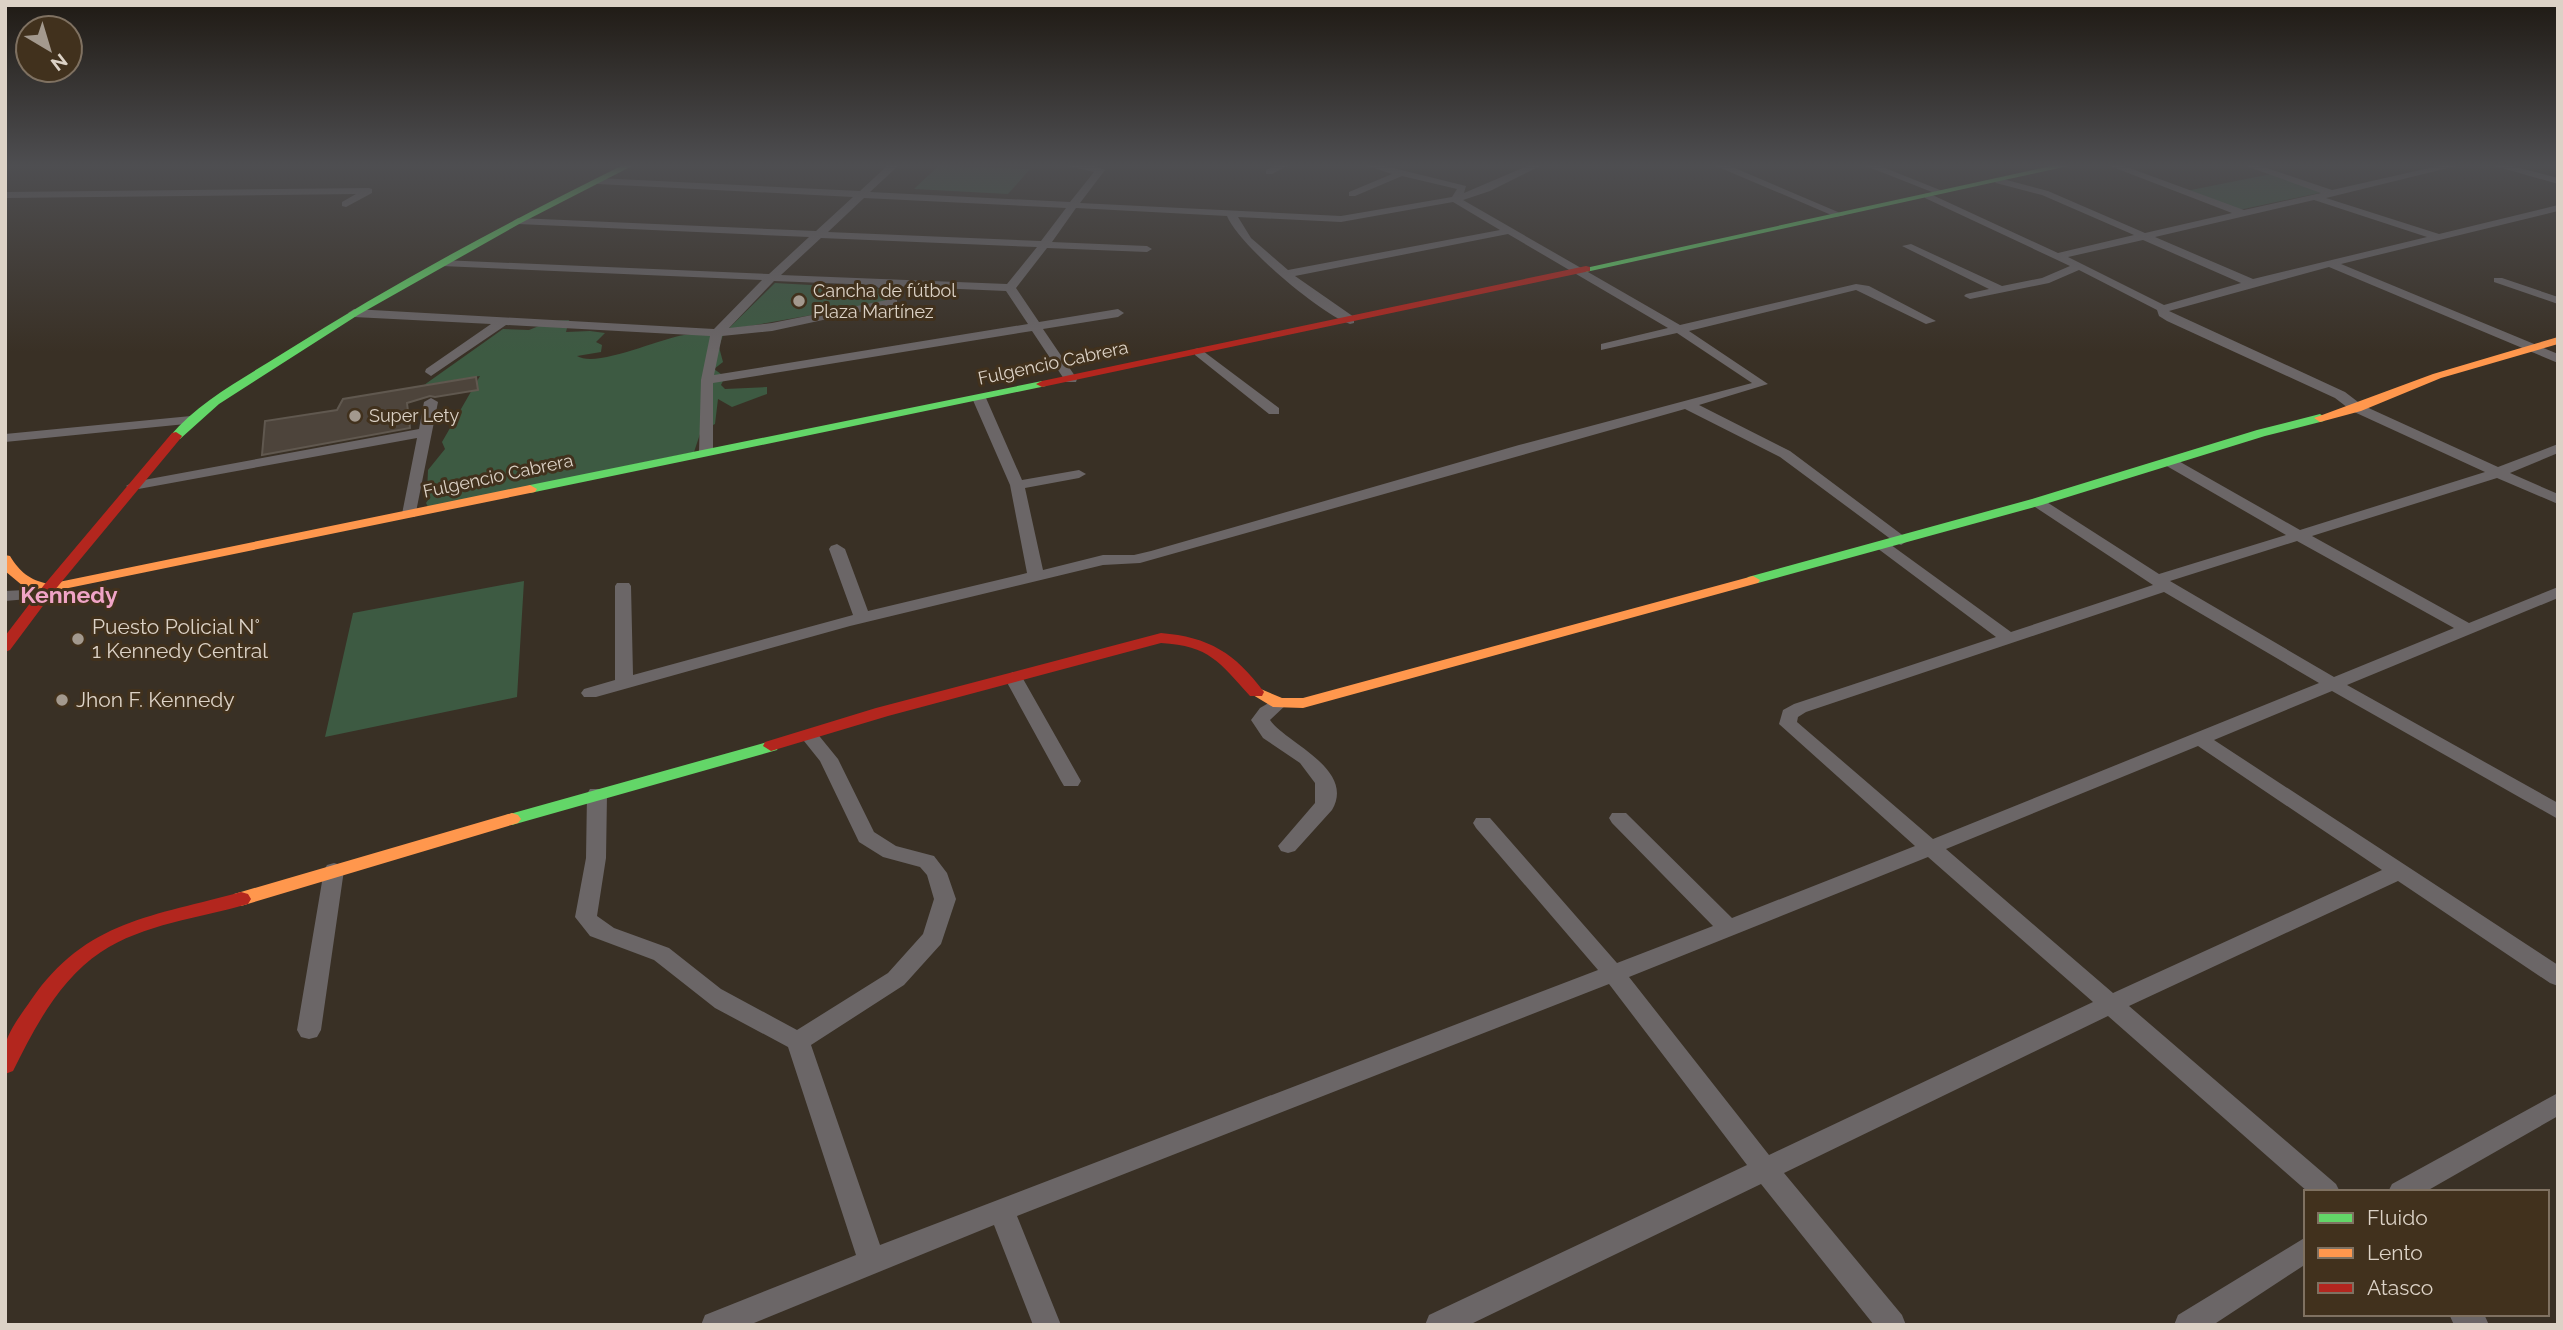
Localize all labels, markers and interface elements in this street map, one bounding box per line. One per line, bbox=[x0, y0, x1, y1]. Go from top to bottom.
north arrow bbox=[14, 14, 84, 84]
text: N bbox=[47, 49, 72, 76]
place label: Cancha de fútbol Plaza Martínez bbox=[813, 280, 956, 322]
marker: Cancha de fútbol Plaza Martínez bbox=[791, 293, 807, 309]
street label: Fulgencio Cabrera bbox=[976, 336, 1130, 389]
place label: Super Lety bbox=[369, 405, 460, 426]
marker: Super Lety bbox=[347, 408, 363, 424]
street label: Fulgencio Cabrera bbox=[421, 449, 575, 502]
district label: Kennedy bbox=[20, 581, 118, 608]
place label: Puesto Policial N° 1 Kennedy Central bbox=[92, 614, 268, 663]
marker: Puesto Policial N° 1 Kennedy Central bbox=[70, 631, 86, 647]
place label: Jhon F. Kennedy bbox=[76, 687, 235, 712]
marker: Jhon F. Kennedy bbox=[54, 692, 70, 708]
legend bbox=[2304, 1190, 2549, 1316]
text: Fluido bbox=[2367, 1205, 2428, 1230]
text: Lento bbox=[2367, 1240, 2423, 1265]
text: Atasco bbox=[2367, 1275, 2433, 1300]

